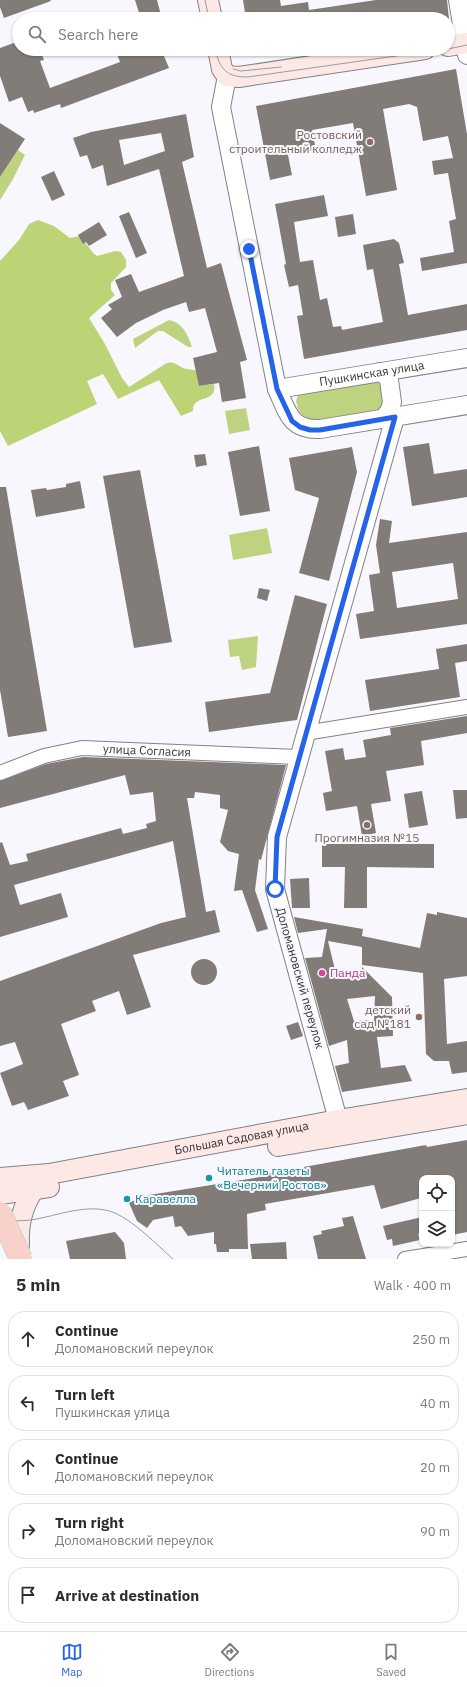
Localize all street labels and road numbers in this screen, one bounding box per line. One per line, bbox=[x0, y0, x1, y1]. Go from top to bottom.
street label: Пушкинская улица bbox=[318, 357, 426, 389]
street label: улица Согласия bbox=[103, 741, 191, 760]
street label: Доломановский переулок bbox=[273, 905, 328, 1051]
street label: Большая Садовая улица bbox=[173, 1118, 310, 1157]

